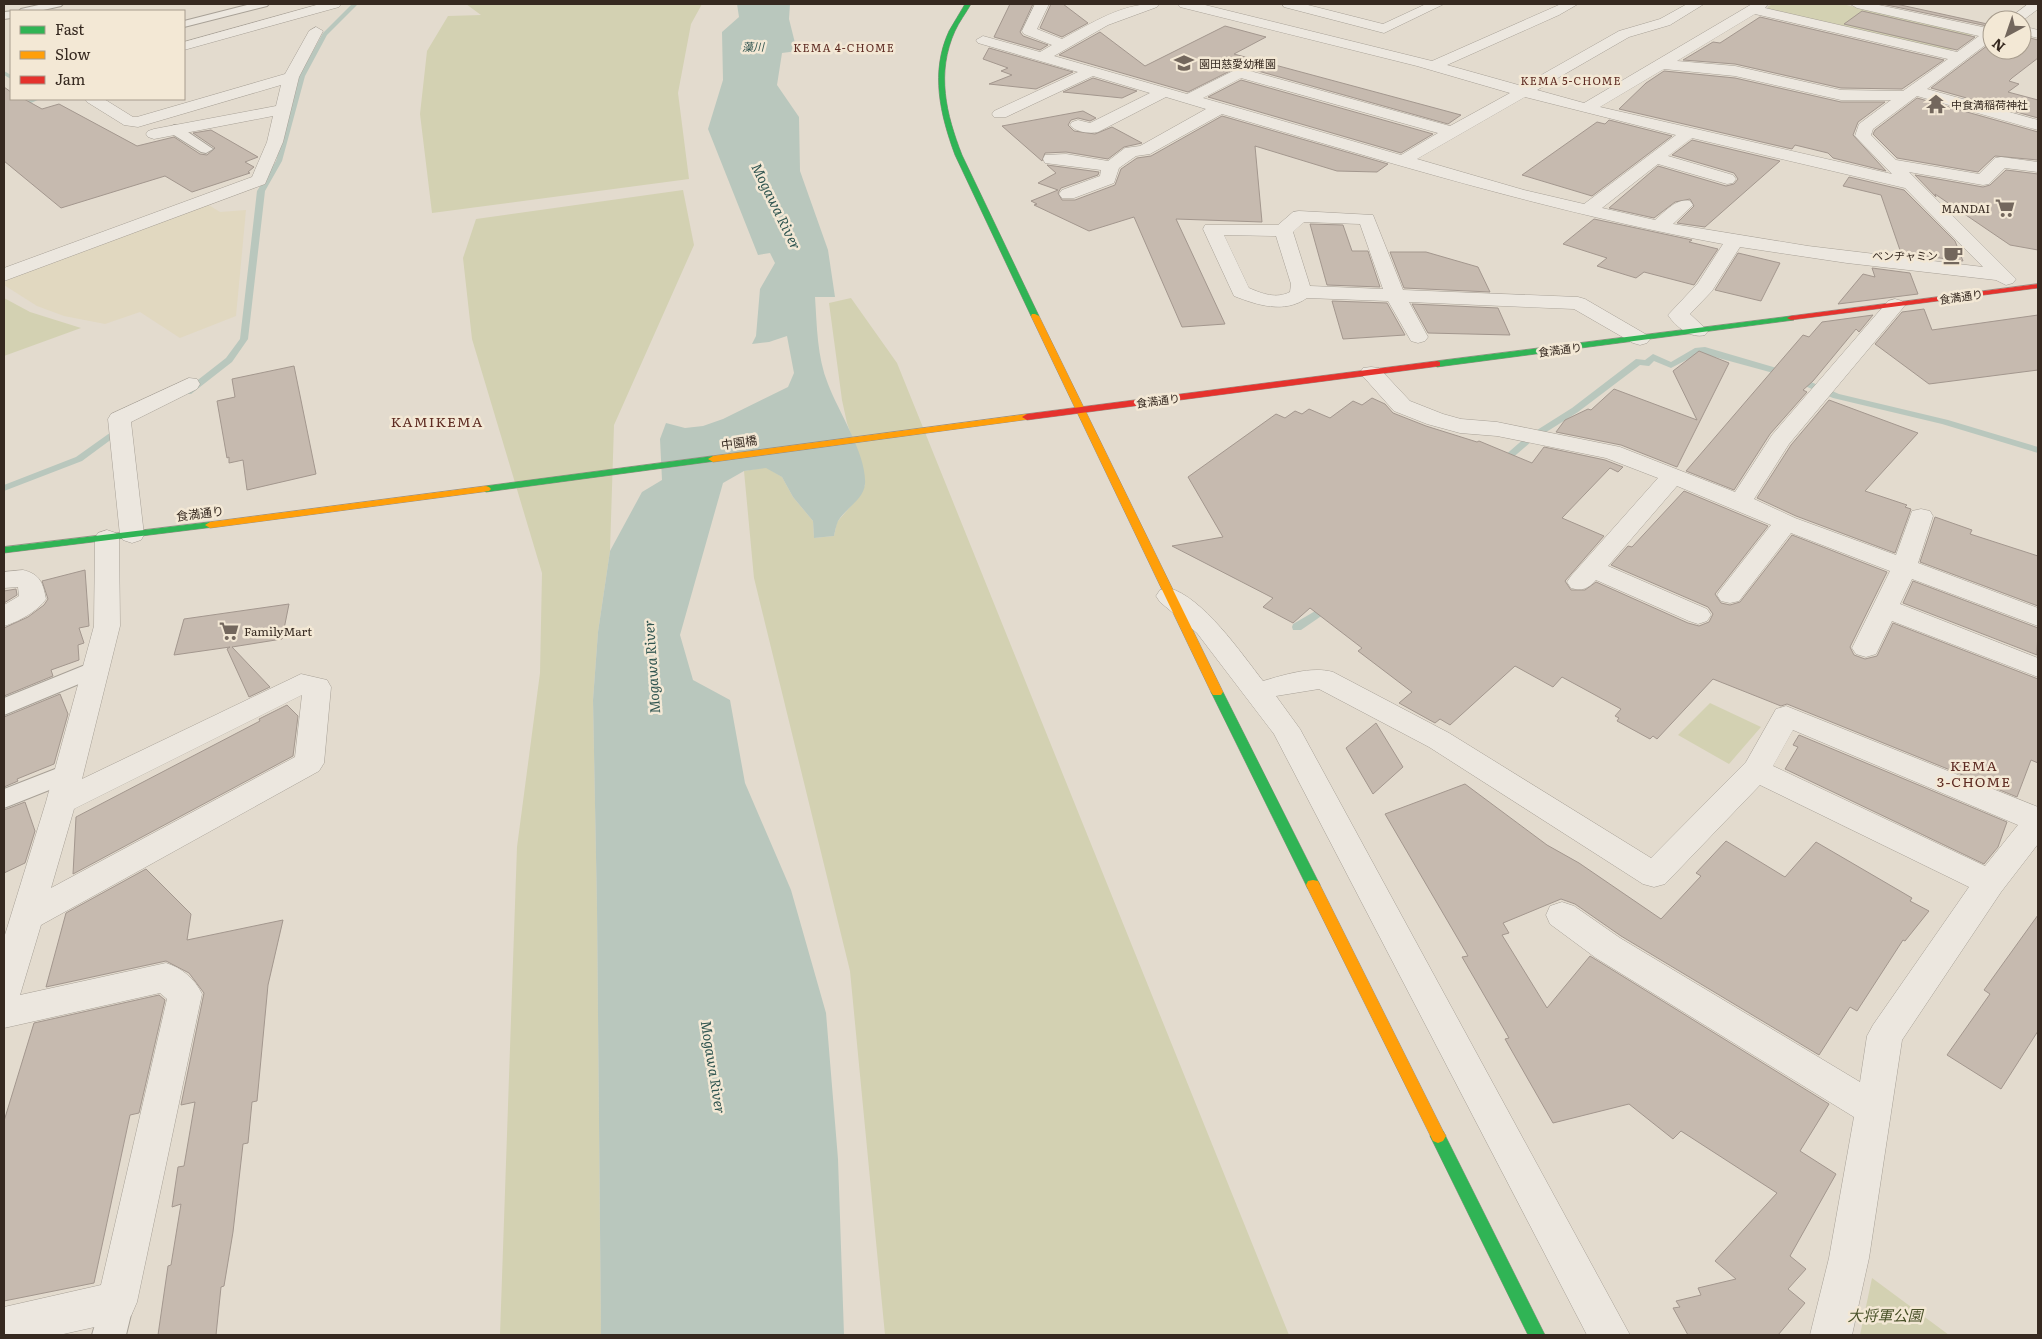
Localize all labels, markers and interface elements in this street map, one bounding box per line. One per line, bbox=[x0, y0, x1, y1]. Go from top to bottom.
legend bbox=[10, 10, 185, 100]
north arrow bbox=[1982, 10, 2032, 60]
text: Fast bbox=[55, 17, 84, 40]
text: N bbox=[1987, 34, 2009, 57]
water label: 藻川 bbox=[742, 38, 765, 54]
district label: KEMA 4-CHOME bbox=[793, 39, 895, 55]
text: Slow bbox=[55, 42, 90, 65]
school or university icon: 園田慈愛幼稚園 bbox=[1173, 52, 1195, 74]
place label: 園田慈愛幼稚園 bbox=[1199, 55, 1276, 71]
text: Jam bbox=[55, 67, 86, 90]
district label: KEMA 5-CHOME bbox=[1520, 72, 1622, 88]
temple icon: 中食満稲荷神社 bbox=[1925, 93, 1947, 115]
place label: 中食満稲荷神社 bbox=[1951, 96, 2028, 112]
water label: Mogawa River bbox=[747, 159, 807, 253]
supermarket icon: MANDAI bbox=[1994, 197, 2016, 219]
place label: MANDAI bbox=[1941, 200, 1990, 216]
cafe icon: ベンヂャミン bbox=[1942, 244, 1964, 266]
place label: ベンヂャミン bbox=[1872, 247, 1938, 263]
street label: 食満通り bbox=[1938, 285, 1984, 307]
street label: 食満通り bbox=[1537, 338, 1583, 360]
street label: 食満通り bbox=[1135, 389, 1181, 411]
district label: KAMIKEMA bbox=[391, 411, 483, 431]
street label: 中園橋 bbox=[720, 431, 758, 453]
street label: 食満通り bbox=[175, 501, 225, 525]
water label: Mogawa River bbox=[638, 619, 664, 714]
supermarket icon: FamilyMart bbox=[218, 620, 240, 642]
place label: FamilyMart bbox=[244, 622, 312, 640]
district label: KEMA 3-CHOME bbox=[1937, 755, 2011, 791]
water label: Mogawa River bbox=[697, 1019, 731, 1115]
park label: 大将軍公園 bbox=[1847, 1303, 1924, 1326]

